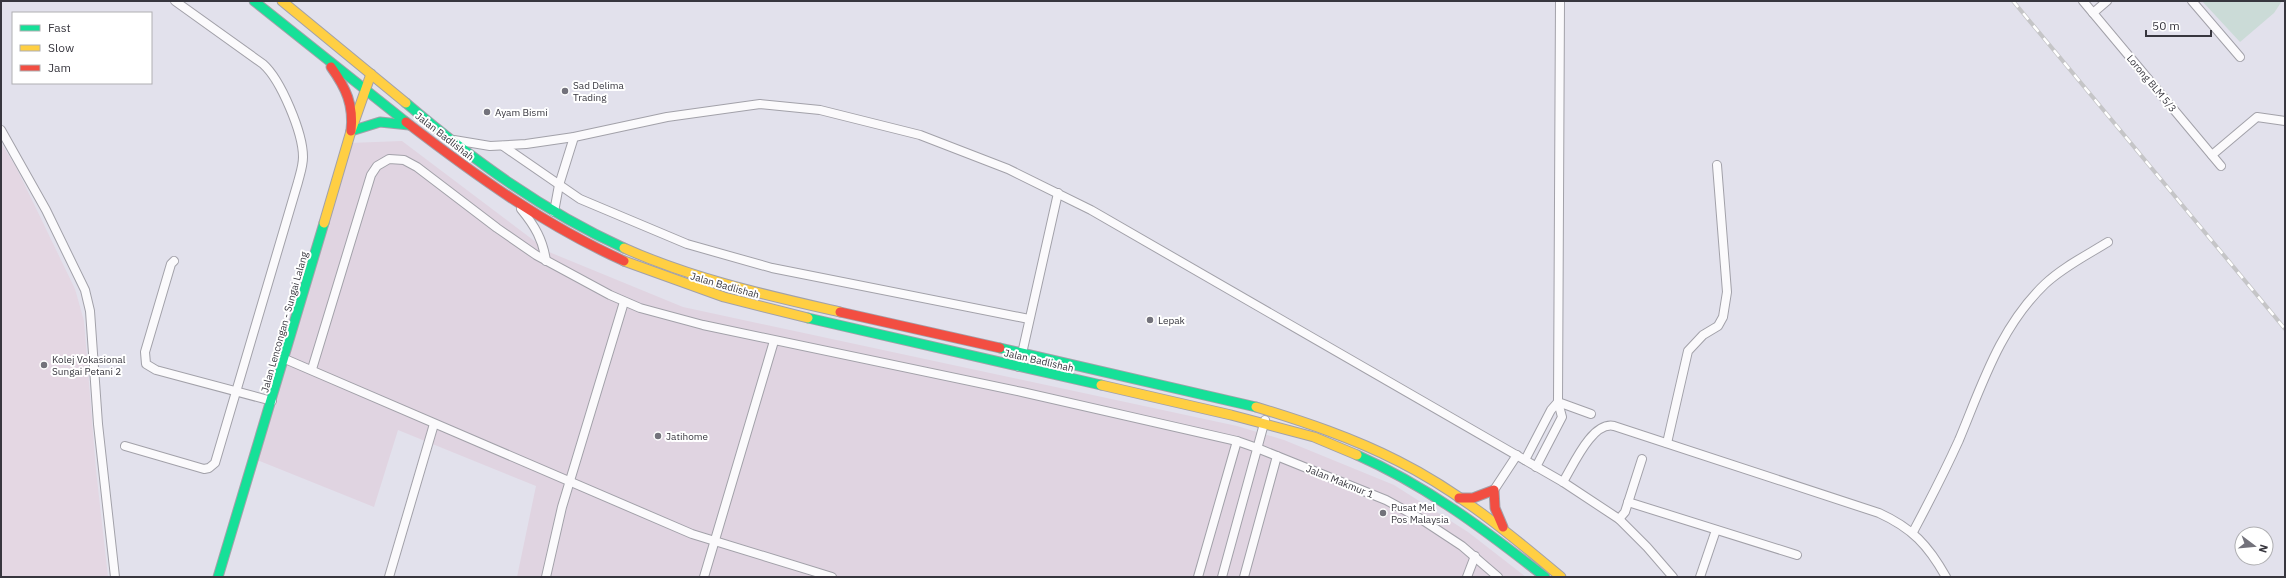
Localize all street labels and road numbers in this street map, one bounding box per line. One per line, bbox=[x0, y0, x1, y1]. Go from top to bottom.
street label: Lorong BLM 5/3 bbox=[2124, 52, 2179, 115]
street label: Jalan Badlishah bbox=[413, 109, 477, 163]
street label: Jalan Lencongan - Sungai Lalang bbox=[258, 250, 311, 394]
street label: Jalan Badlishah bbox=[689, 269, 761, 302]
street label: Jalan Badlishah bbox=[1003, 346, 1075, 375]
street label: Jalan Makmur 1 bbox=[1304, 462, 1375, 501]

